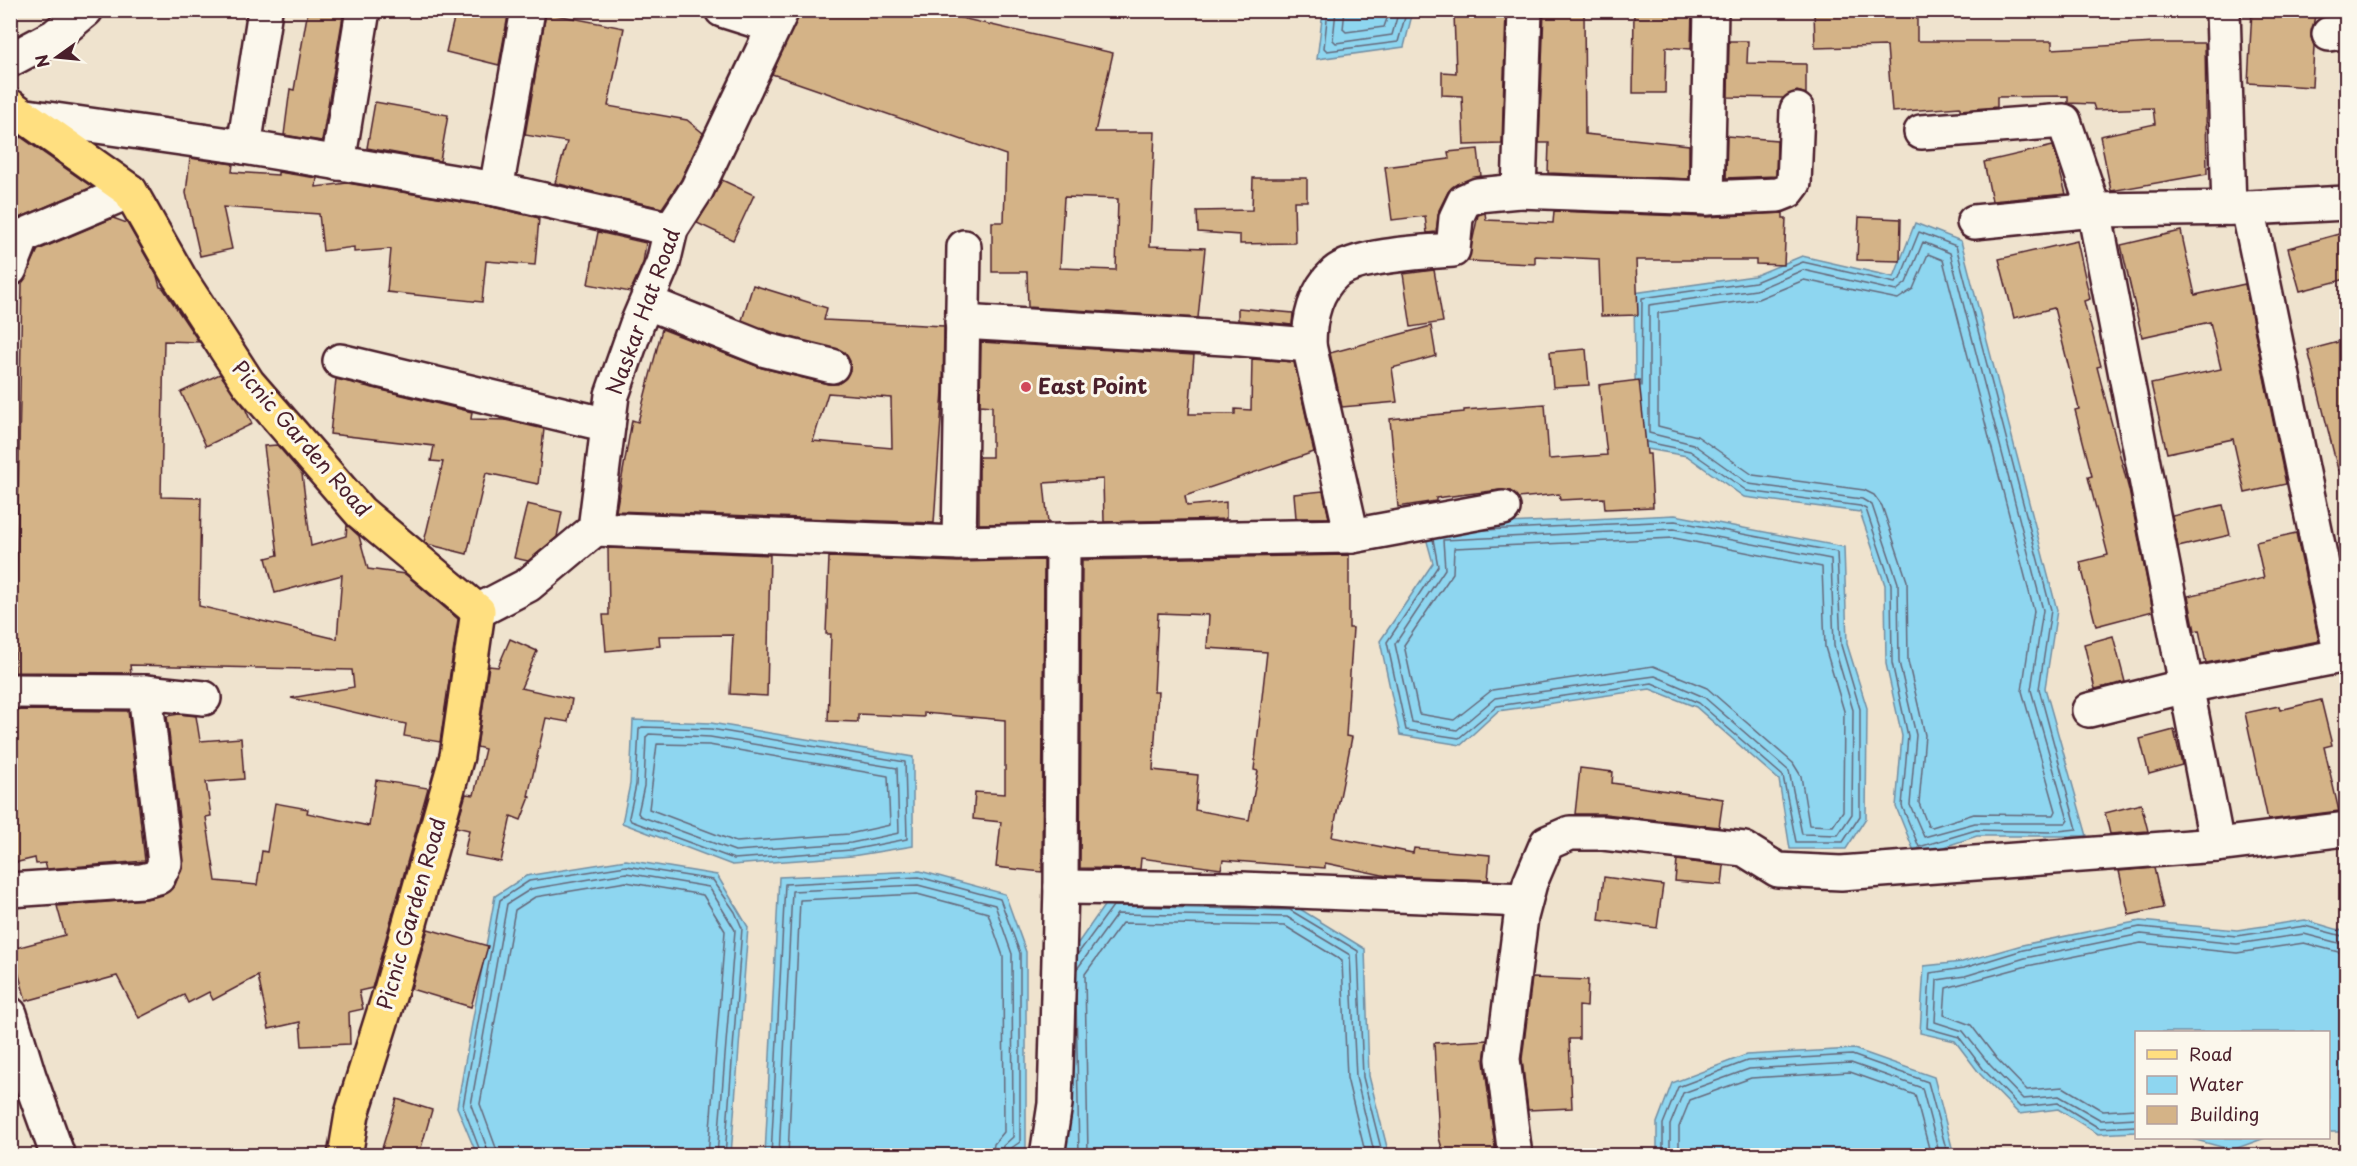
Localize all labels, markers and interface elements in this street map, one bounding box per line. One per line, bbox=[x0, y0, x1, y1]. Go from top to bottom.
north arrow bbox=[27, 27, 87, 87]
text: N bbox=[28, 52, 55, 70]
street label: Naskar Hat Road bbox=[597, 223, 687, 399]
street label: Picnic Garden Road bbox=[225, 352, 380, 523]
place label: East Point bbox=[1038, 369, 1147, 401]
marker: East Point bbox=[1019, 380, 1033, 394]
street label: Picnic Garden Road bbox=[367, 814, 453, 1013]
legend bbox=[2135, 1031, 2330, 1139]
text: Road bbox=[2189, 1040, 2233, 1067]
text: Water bbox=[2189, 1070, 2244, 1097]
text: Building bbox=[2189, 1100, 2259, 1127]

